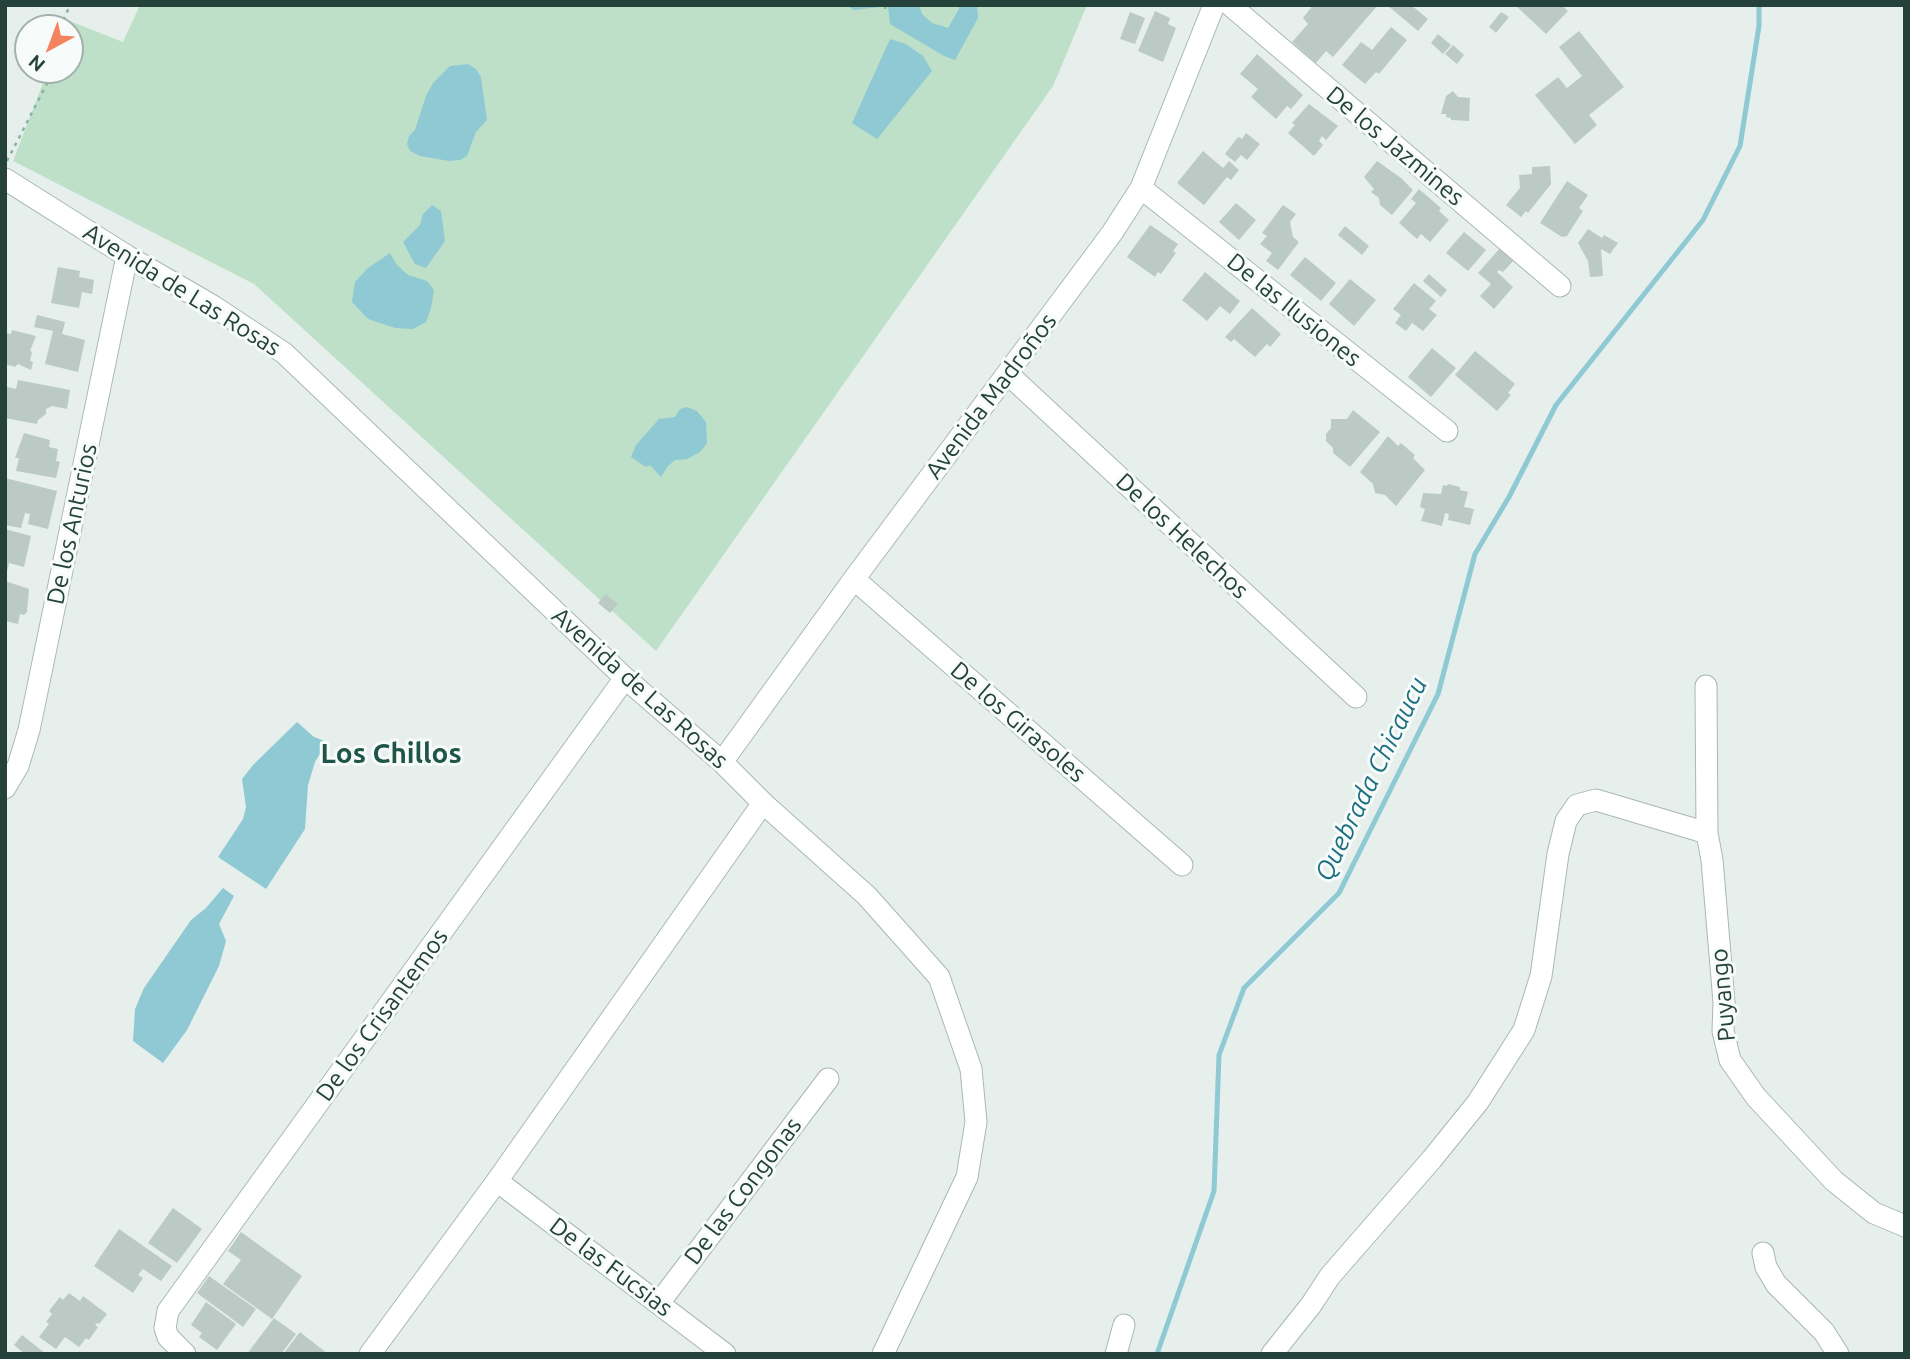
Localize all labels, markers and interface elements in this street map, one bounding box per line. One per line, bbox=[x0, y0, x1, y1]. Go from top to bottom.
north arrow bbox=[14, 14, 84, 84]
text: N bbox=[24, 50, 49, 76]
street label: De los Jazmines bbox=[1320, 80, 1470, 212]
street label: Avenida de Las Rosas bbox=[78, 218, 286, 362]
street label: De las Ilusiones bbox=[1221, 247, 1367, 373]
street label: Avenida Madroños bbox=[919, 307, 1063, 485]
street label: De los Anturios bbox=[41, 441, 103, 607]
street label: De los Helechos bbox=[1110, 467, 1254, 605]
street label: Avenida de Las Rosas bbox=[546, 601, 734, 775]
street label: De los Girasoles bbox=[945, 656, 1091, 788]
water label: Quebrada Chicaucu bbox=[1308, 672, 1434, 886]
district label: Los Chillos bbox=[320, 737, 462, 771]
street label: De los Crisantemos bbox=[310, 923, 454, 1107]
street label: Puyango bbox=[1705, 947, 1741, 1043]
street label: De las Congonas bbox=[678, 1112, 808, 1270]
street label: De las Fucsias bbox=[544, 1211, 678, 1323]

